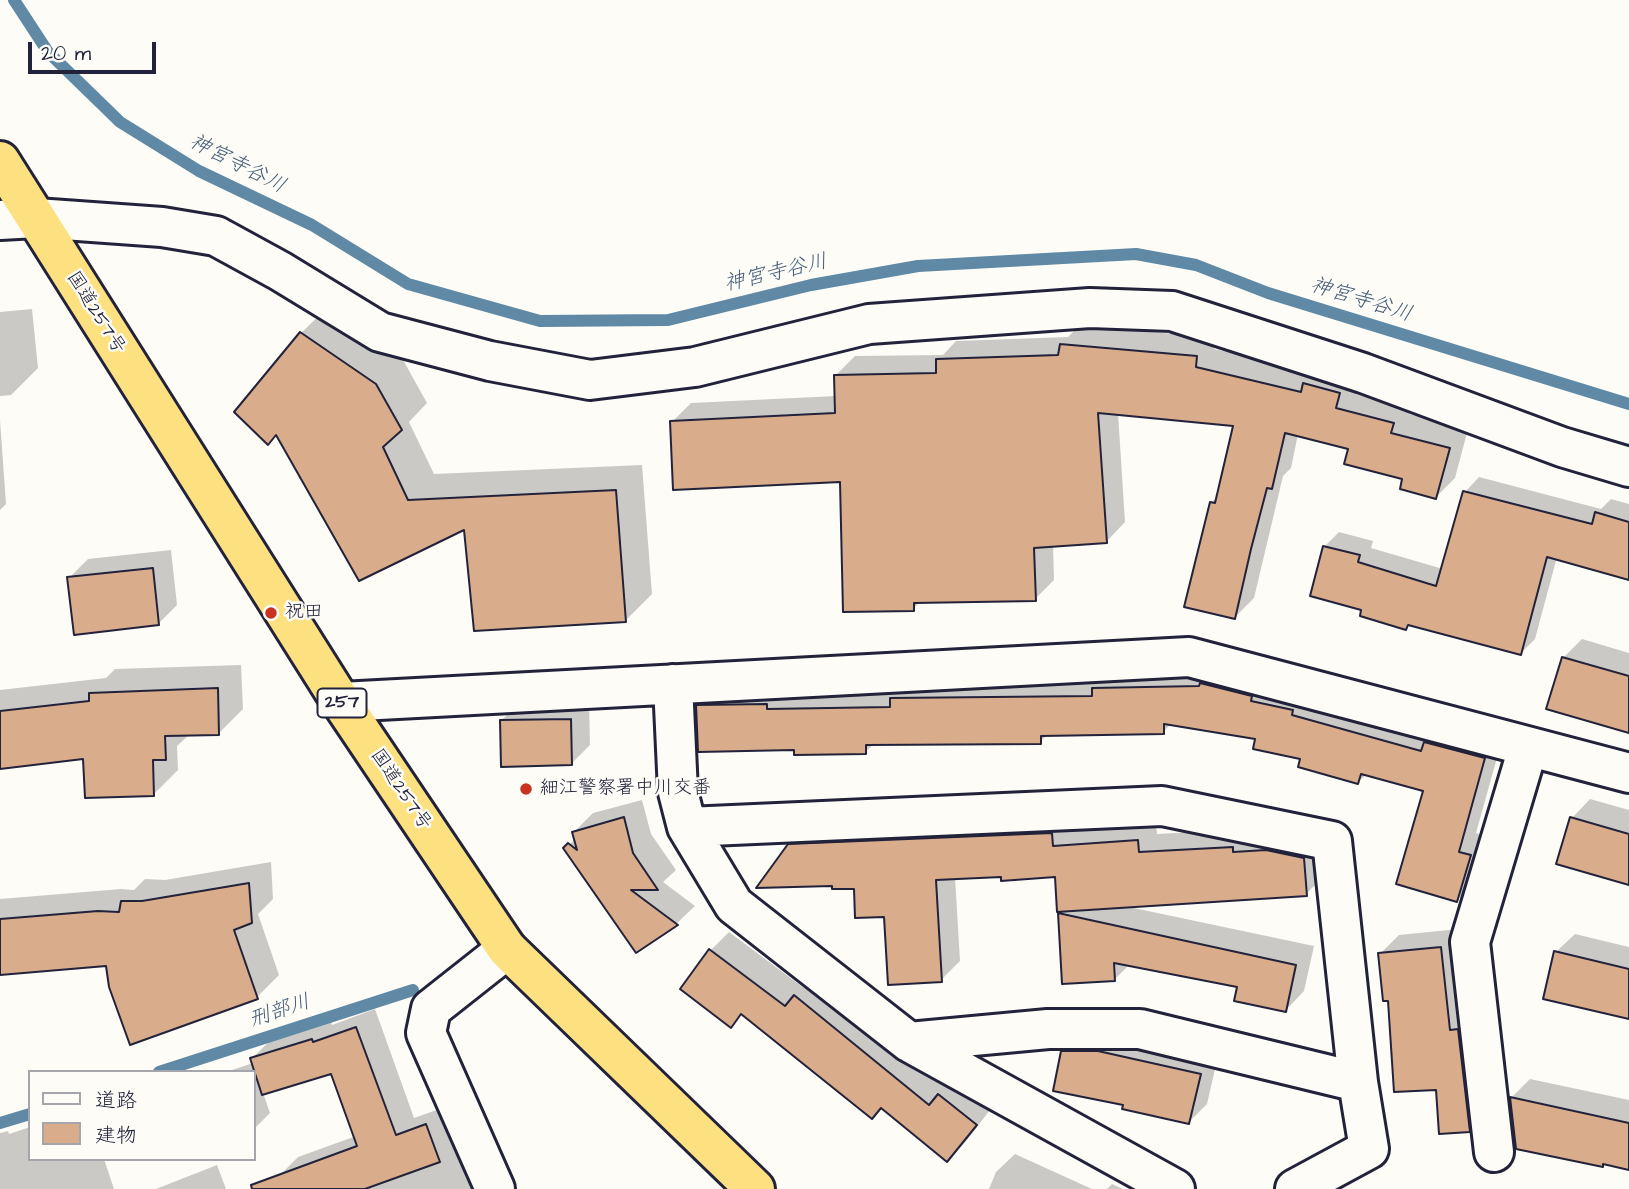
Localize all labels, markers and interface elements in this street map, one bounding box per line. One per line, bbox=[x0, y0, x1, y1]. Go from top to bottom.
scale bar bbox=[32, 28, 159, 72]
text: 20 m bbox=[41, 39, 91, 68]
water label: 神宮寺谷川 bbox=[185, 130, 289, 200]
water label: 神宮寺谷川 bbox=[722, 250, 830, 298]
street label: 国道257号 bbox=[61, 268, 129, 358]
water label: 神宮寺谷川 bbox=[1307, 274, 1415, 328]
place label: 祝田 bbox=[285, 602, 323, 624]
marker: 祝田 bbox=[263, 605, 279, 621]
road number: 257 bbox=[318, 688, 366, 718]
street label: 国道257号 bbox=[365, 745, 435, 835]
place label: 細江警察署中川交番 bbox=[540, 778, 711, 800]
marker: 細江警察署中川交番 bbox=[518, 781, 534, 797]
water label: 刑部川 bbox=[246, 990, 314, 1034]
legend bbox=[28, 1070, 256, 1161]
text: 道路 bbox=[95, 1086, 137, 1115]
text: 建物 bbox=[95, 1121, 137, 1150]

